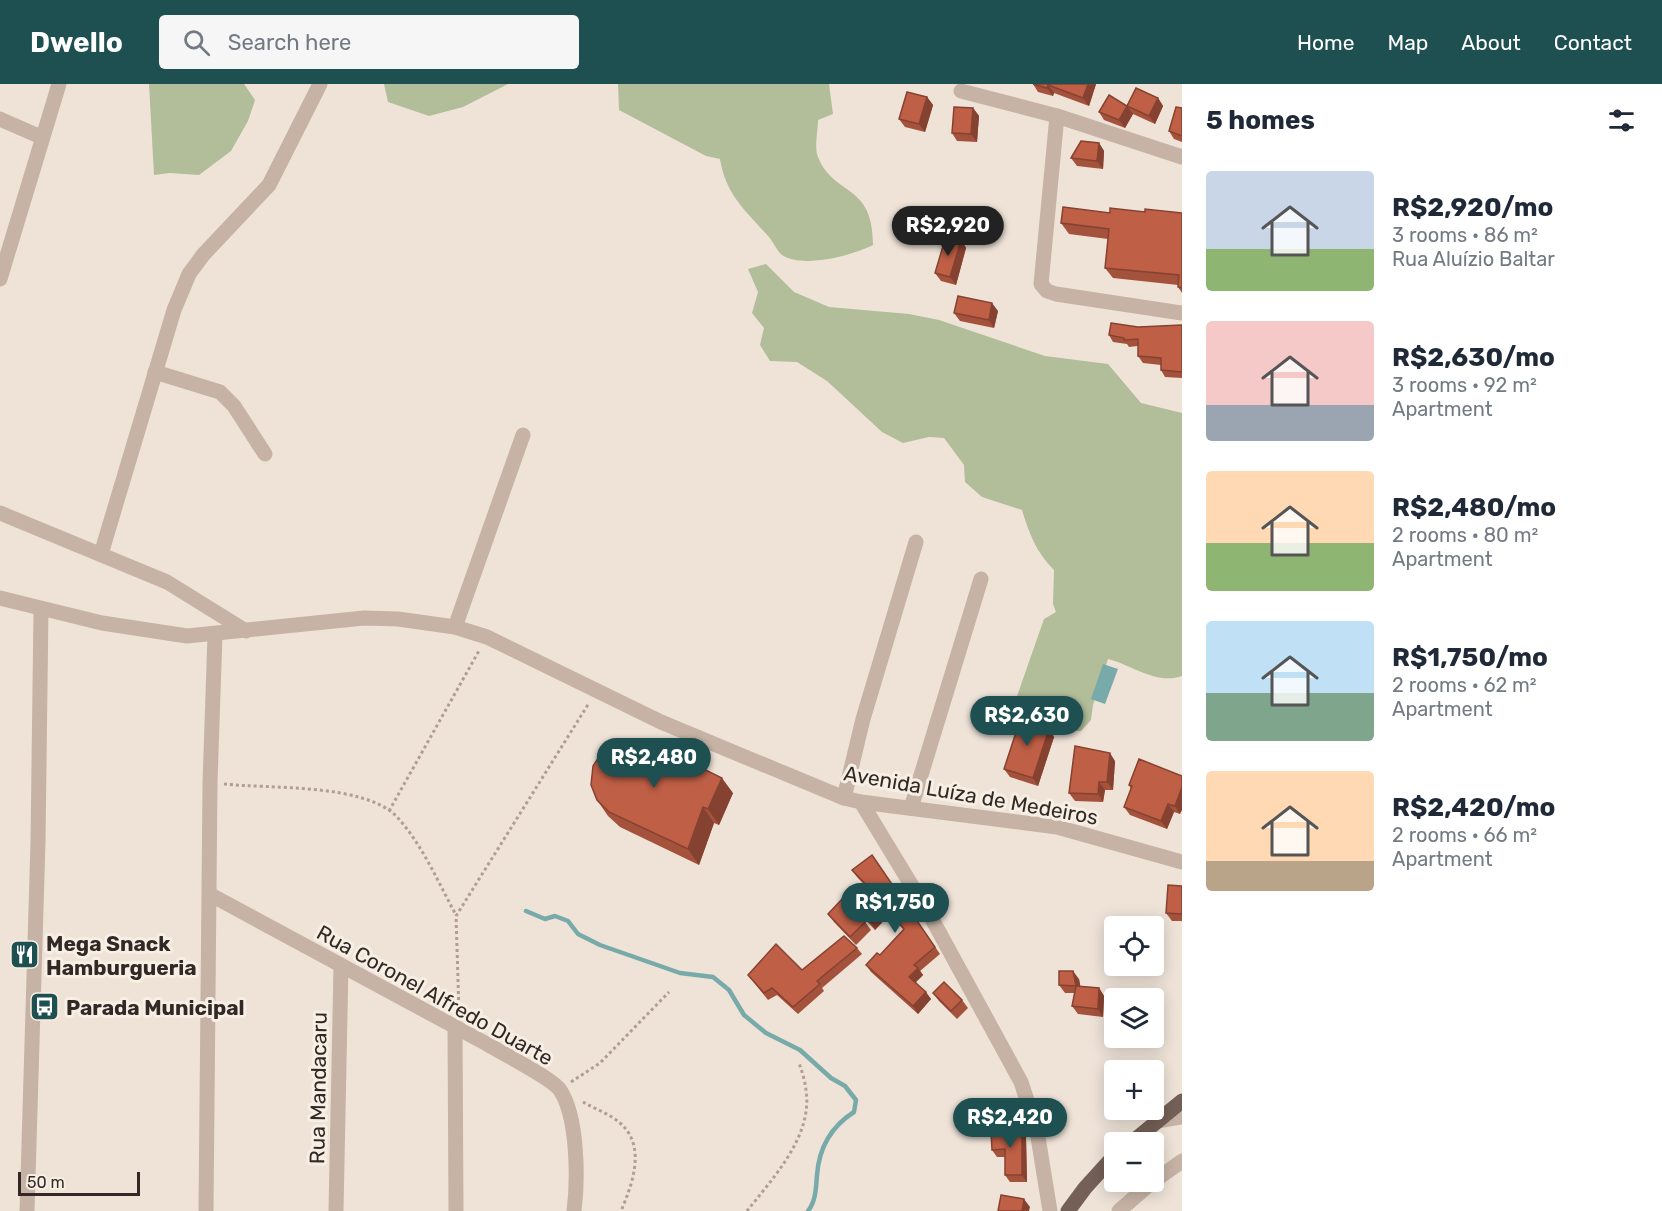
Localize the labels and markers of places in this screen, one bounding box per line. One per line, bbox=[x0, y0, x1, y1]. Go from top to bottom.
pin: R$2,920 bbox=[893, 206, 1003, 257]
pin: R$2,630 bbox=[972, 696, 1082, 747]
pin: R$2,480 bbox=[599, 738, 709, 789]
pin: R$1,750 bbox=[840, 883, 950, 934]
place label: Mega Snack Hamburgueria bbox=[46, 931, 197, 980]
restaurant icon: Mega Snack Hamburgueria bbox=[9, 939, 41, 971]
bus stop icon: Parada Municipal bbox=[29, 991, 61, 1023]
place label: Parada Municipal bbox=[66, 995, 245, 1020]
pin: R$2,420 bbox=[955, 1098, 1065, 1149]

